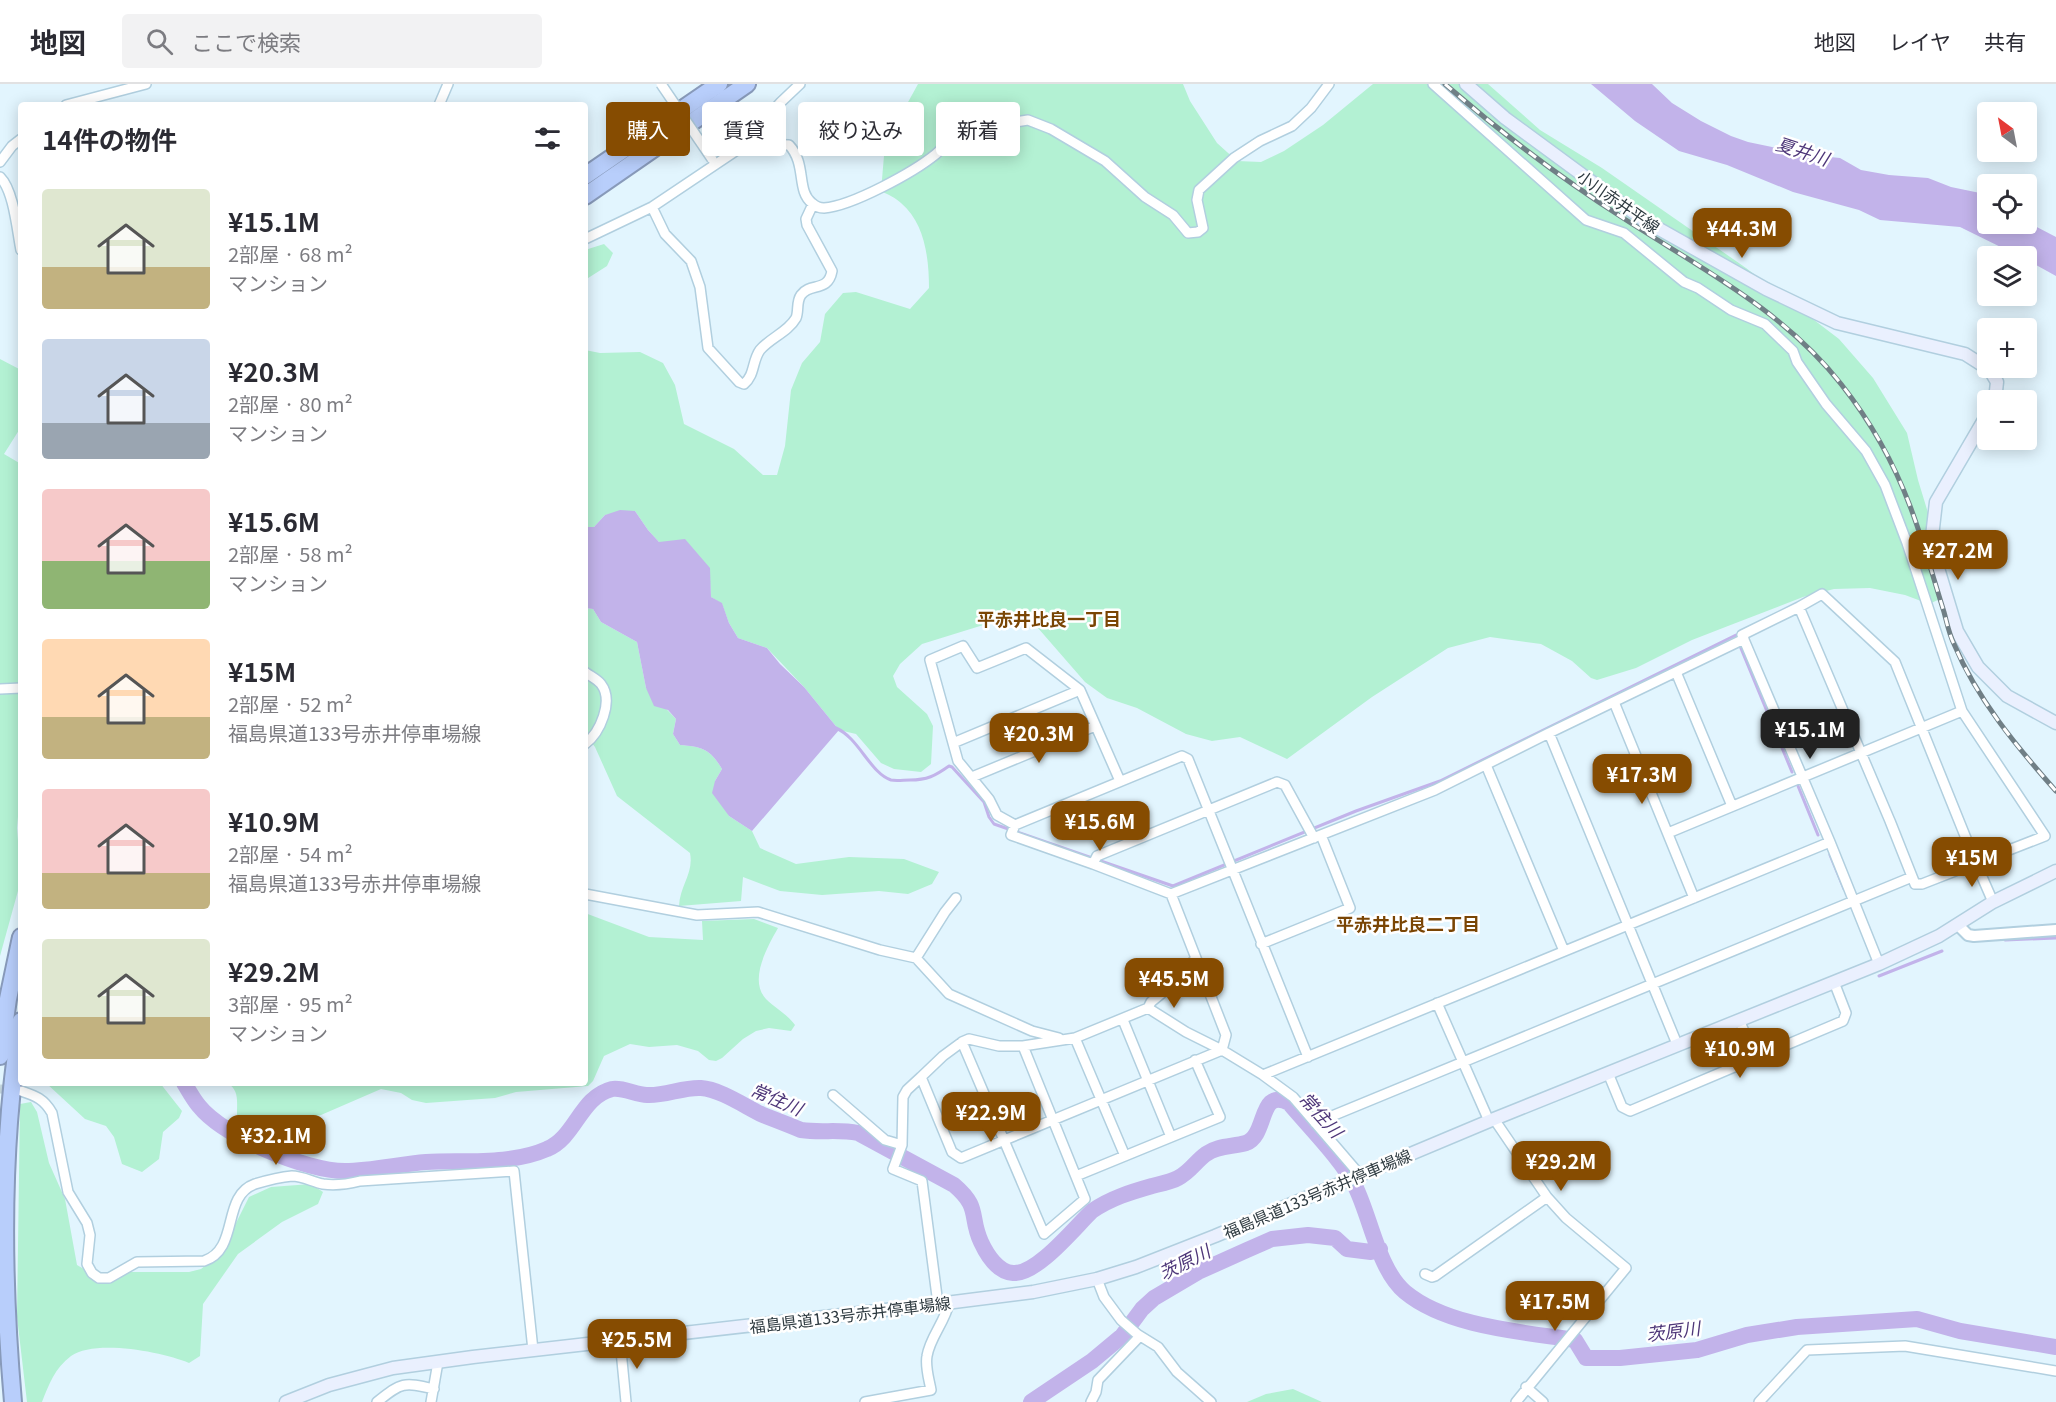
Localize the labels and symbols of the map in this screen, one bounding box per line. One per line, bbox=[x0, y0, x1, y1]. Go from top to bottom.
north arrow bbox=[1977, 102, 2037, 162]
water label: 夏井川 bbox=[1773, 129, 1835, 171]
street label: 小川赤井平線 bbox=[1573, 164, 1665, 238]
pin: ¥44.3M bbox=[1693, 208, 1791, 259]
pin: ¥27.2M bbox=[1909, 530, 2007, 581]
district label: 平赤井比良一丁目 bbox=[977, 605, 1121, 631]
pin: ¥15.1M bbox=[1761, 709, 1859, 760]
pin: ¥20.3M bbox=[990, 713, 1088, 764]
pin: ¥17.3M bbox=[1593, 754, 1691, 805]
pin: ¥15.6M bbox=[1051, 801, 1149, 852]
pin: ¥15M bbox=[1936, 837, 2008, 888]
district label: 平赤井比良二丁目 bbox=[1336, 910, 1480, 936]
pin: ¥45.5M bbox=[1125, 958, 1223, 1009]
pin: ¥10.9M bbox=[1691, 1028, 1789, 1079]
water label: 常住川 bbox=[747, 1075, 809, 1121]
water label: 常住川 bbox=[1294, 1085, 1351, 1144]
pin: ¥22.9M bbox=[942, 1092, 1040, 1143]
pin: ¥32.1M bbox=[227, 1115, 325, 1166]
pin: ¥29.2M bbox=[1512, 1141, 1610, 1192]
street label: 福島県道133号赤井停車場線 bbox=[1219, 1142, 1415, 1244]
water label: 茨原川 bbox=[1154, 1236, 1216, 1285]
pin: ¥17.5M bbox=[1506, 1281, 1604, 1332]
street label: 福島県道133号赤井停車場線 bbox=[748, 1290, 952, 1338]
water label: 茨原川 bbox=[1645, 1314, 1703, 1346]
pin: ¥25.5M bbox=[588, 1319, 686, 1370]

